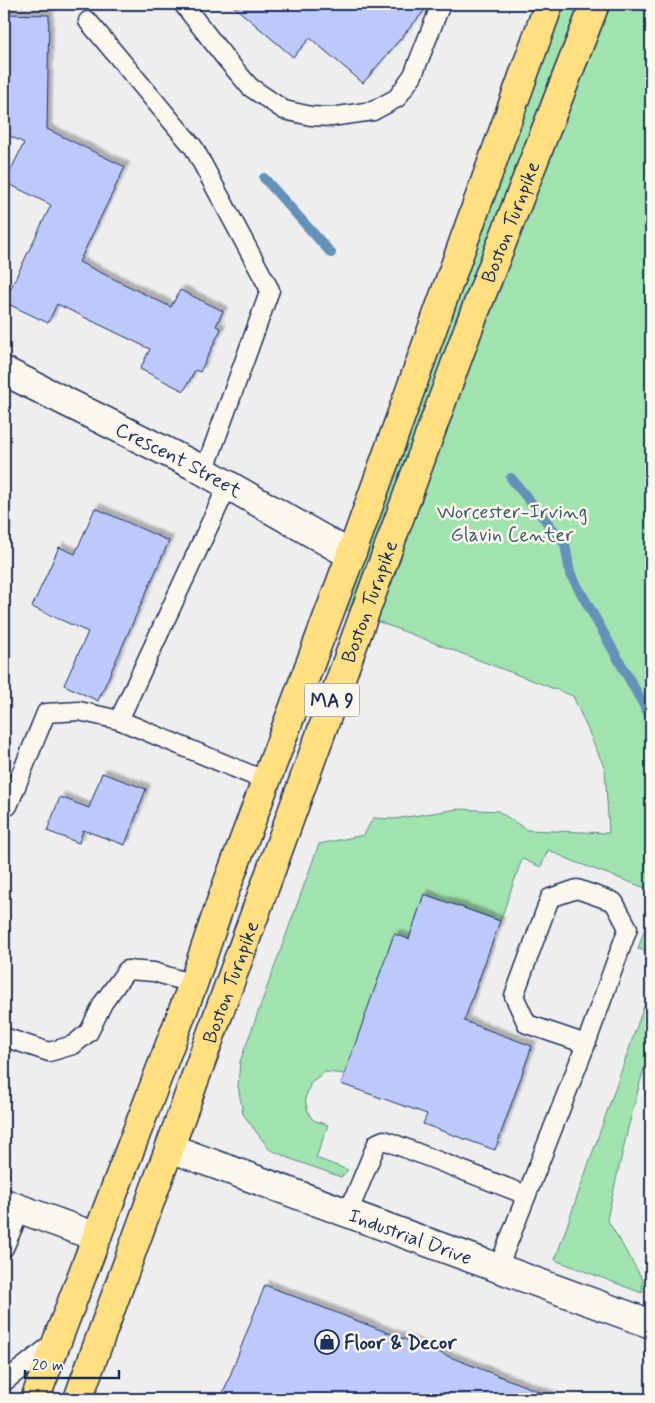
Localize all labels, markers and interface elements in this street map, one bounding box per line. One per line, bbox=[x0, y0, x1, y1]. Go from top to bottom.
street label: Boston Turnpike bbox=[475, 157, 547, 287]
street label: Crescent Street bbox=[110, 416, 247, 505]
park label: Worcester-Irving Glavin Center bbox=[437, 499, 587, 549]
street label: Boston Turnpike bbox=[336, 537, 405, 667]
road number: MA 9 bbox=[304, 684, 360, 716]
street label: Boston Turnpike bbox=[197, 917, 266, 1047]
street label: Industrial Drive bbox=[344, 1202, 475, 1272]
shop icon: Floor & Decor bbox=[314, 1329, 340, 1355]
place label: Floor & Decor bbox=[344, 1330, 457, 1357]
scale bar bbox=[25, 1348, 119, 1380]
text: 20 m bbox=[32, 1356, 64, 1376]

